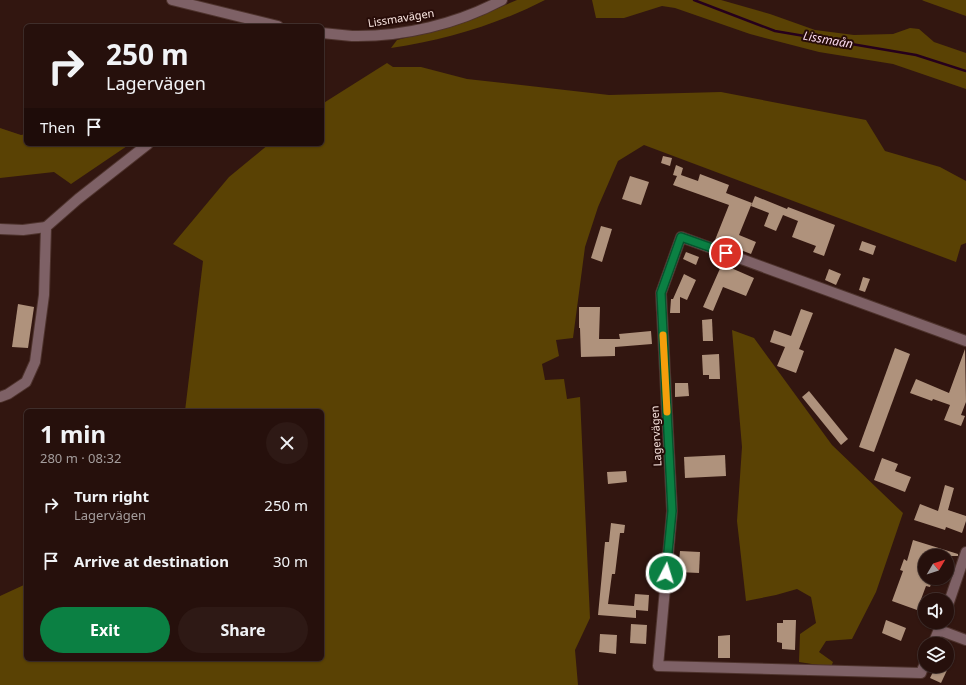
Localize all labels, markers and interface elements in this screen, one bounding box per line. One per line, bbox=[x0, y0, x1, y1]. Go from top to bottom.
street label: Lissmavägen bbox=[367, 5, 435, 30]
water label: Lissmaån bbox=[802, 27, 854, 52]
text: 250 m bbox=[106, 35, 189, 73]
icon: right bbox=[40, 40, 92, 92]
text: Lagervägen bbox=[106, 71, 206, 95]
icon: arrive bbox=[83, 116, 105, 138]
text: Then bbox=[40, 117, 75, 137]
pin bbox=[709, 236, 743, 270]
icon: arrive bbox=[715, 242, 737, 264]
street label: Lagervägen bbox=[646, 405, 665, 467]
text: 1 min bbox=[40, 417, 106, 450]
button: close bbox=[266, 422, 308, 464]
text: 280 m · 08:32 bbox=[40, 449, 121, 467]
text: Turn right bbox=[74, 486, 149, 506]
icon: right bbox=[40, 494, 62, 516]
text: 250 m bbox=[264, 495, 308, 515]
text: Lagervägen bbox=[74, 506, 146, 524]
north arrow bbox=[918, 549, 954, 585]
map controls bbox=[918, 549, 954, 673]
icon: arrive bbox=[40, 550, 62, 572]
text: Arrive at destination bbox=[74, 551, 229, 571]
text: 30 m bbox=[273, 551, 308, 571]
position arrow bbox=[645, 552, 687, 594]
button: sound bbox=[918, 593, 954, 629]
button: Exit bbox=[40, 607, 170, 653]
button: Share bbox=[178, 607, 308, 653]
button: layers bbox=[918, 637, 954, 673]

